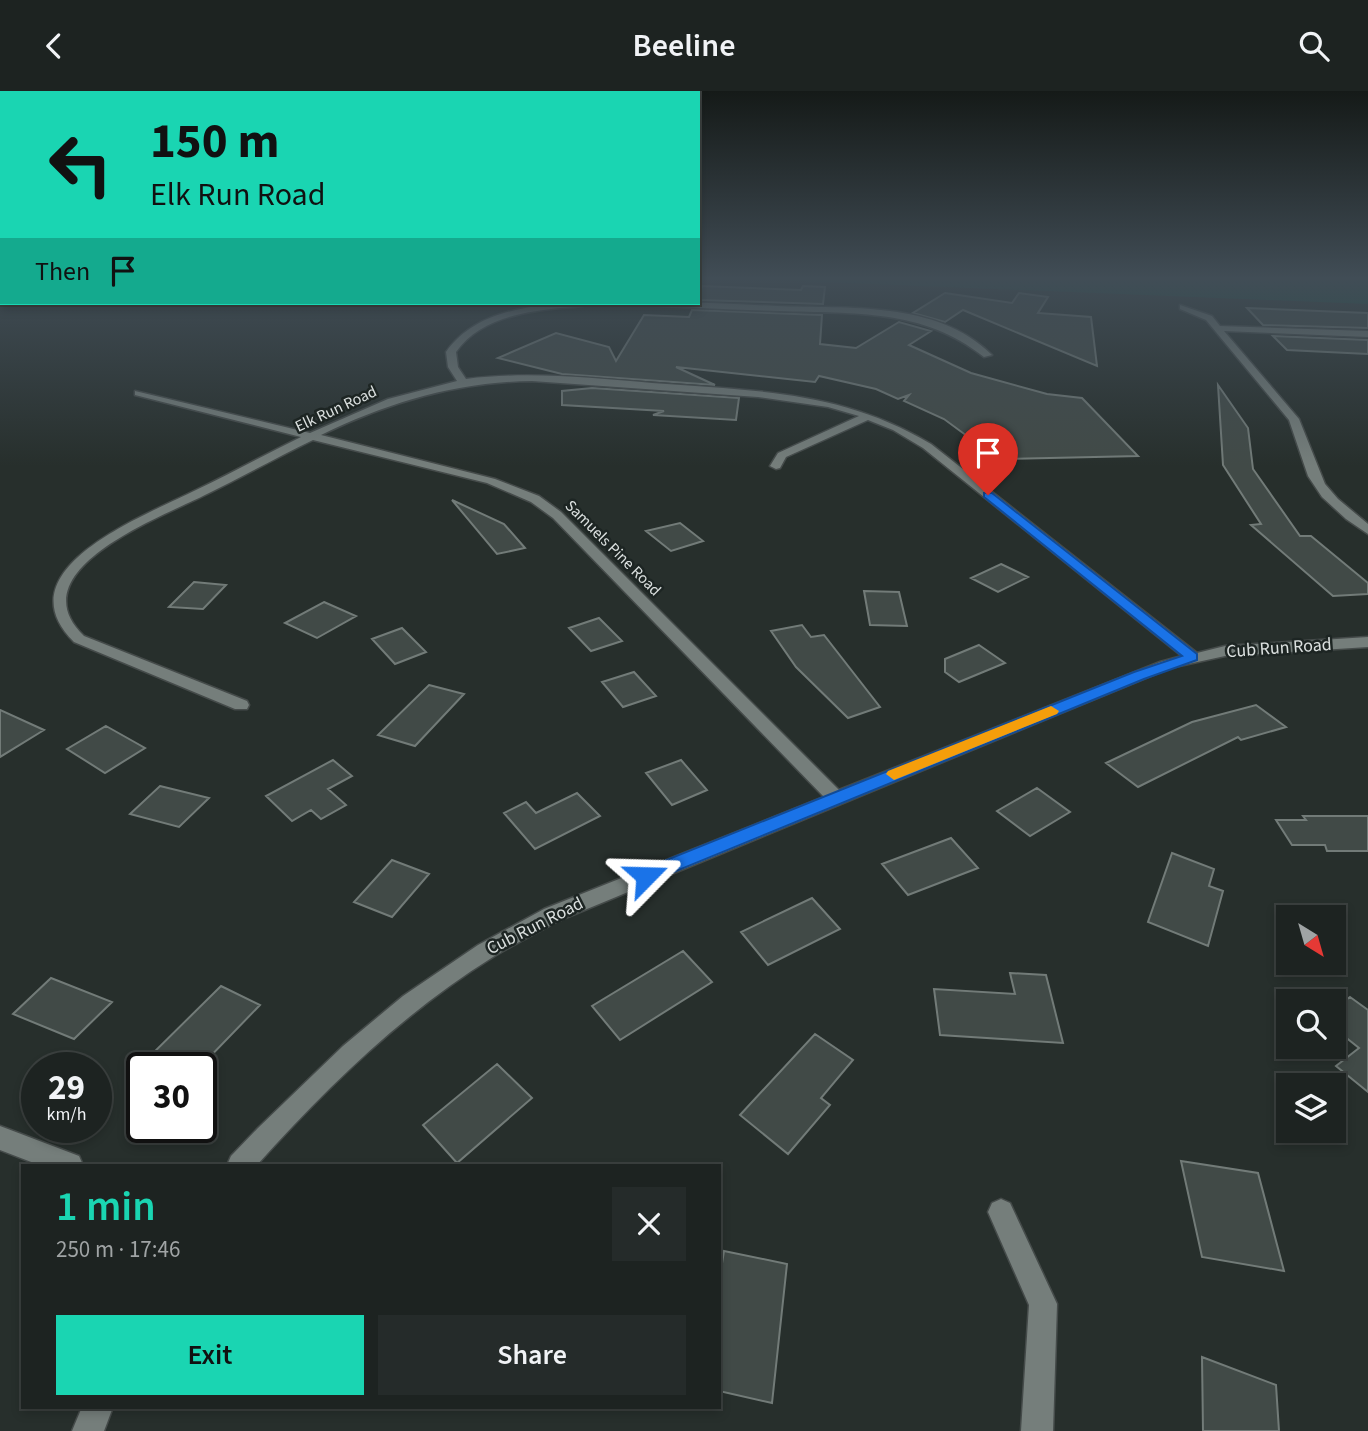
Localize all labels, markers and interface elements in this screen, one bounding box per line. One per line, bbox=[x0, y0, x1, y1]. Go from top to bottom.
text: Beeline bbox=[633, 23, 735, 69]
icon: back bbox=[35, 27, 73, 65]
icon: search bbox=[1295, 27, 1333, 65]
text: 150 m bbox=[150, 107, 279, 177]
icon: left bbox=[35, 119, 126, 210]
text: Elk Run Road bbox=[150, 172, 325, 218]
icon: arrive bbox=[104, 252, 142, 290]
text: Then bbox=[35, 253, 90, 290]
street label: Elk Run Road bbox=[292, 380, 380, 438]
pin bbox=[958, 423, 1018, 495]
icon: arrive bbox=[969, 434, 1007, 472]
street label: Samuels Pine Road bbox=[560, 495, 666, 601]
street label: Cub Run Road bbox=[1225, 632, 1333, 664]
position arrow bbox=[609, 839, 683, 913]
street label: Cub Run Road bbox=[482, 891, 588, 961]
north arrow bbox=[1276, 905, 1346, 975]
map controls bbox=[1276, 905, 1346, 1143]
button: search bbox=[1276, 989, 1346, 1059]
speed limit sign: 30 bbox=[126, 1052, 217, 1143]
text: 29 bbox=[48, 1063, 85, 1113]
button: layers bbox=[1276, 1073, 1346, 1143]
text: km/h bbox=[47, 1102, 86, 1127]
text: 1 min bbox=[56, 1177, 156, 1237]
button: close bbox=[612, 1187, 686, 1261]
text: 250 m · 17:46 bbox=[56, 1233, 180, 1266]
button: Exit bbox=[56, 1315, 364, 1395]
button: Share bbox=[378, 1315, 686, 1395]

